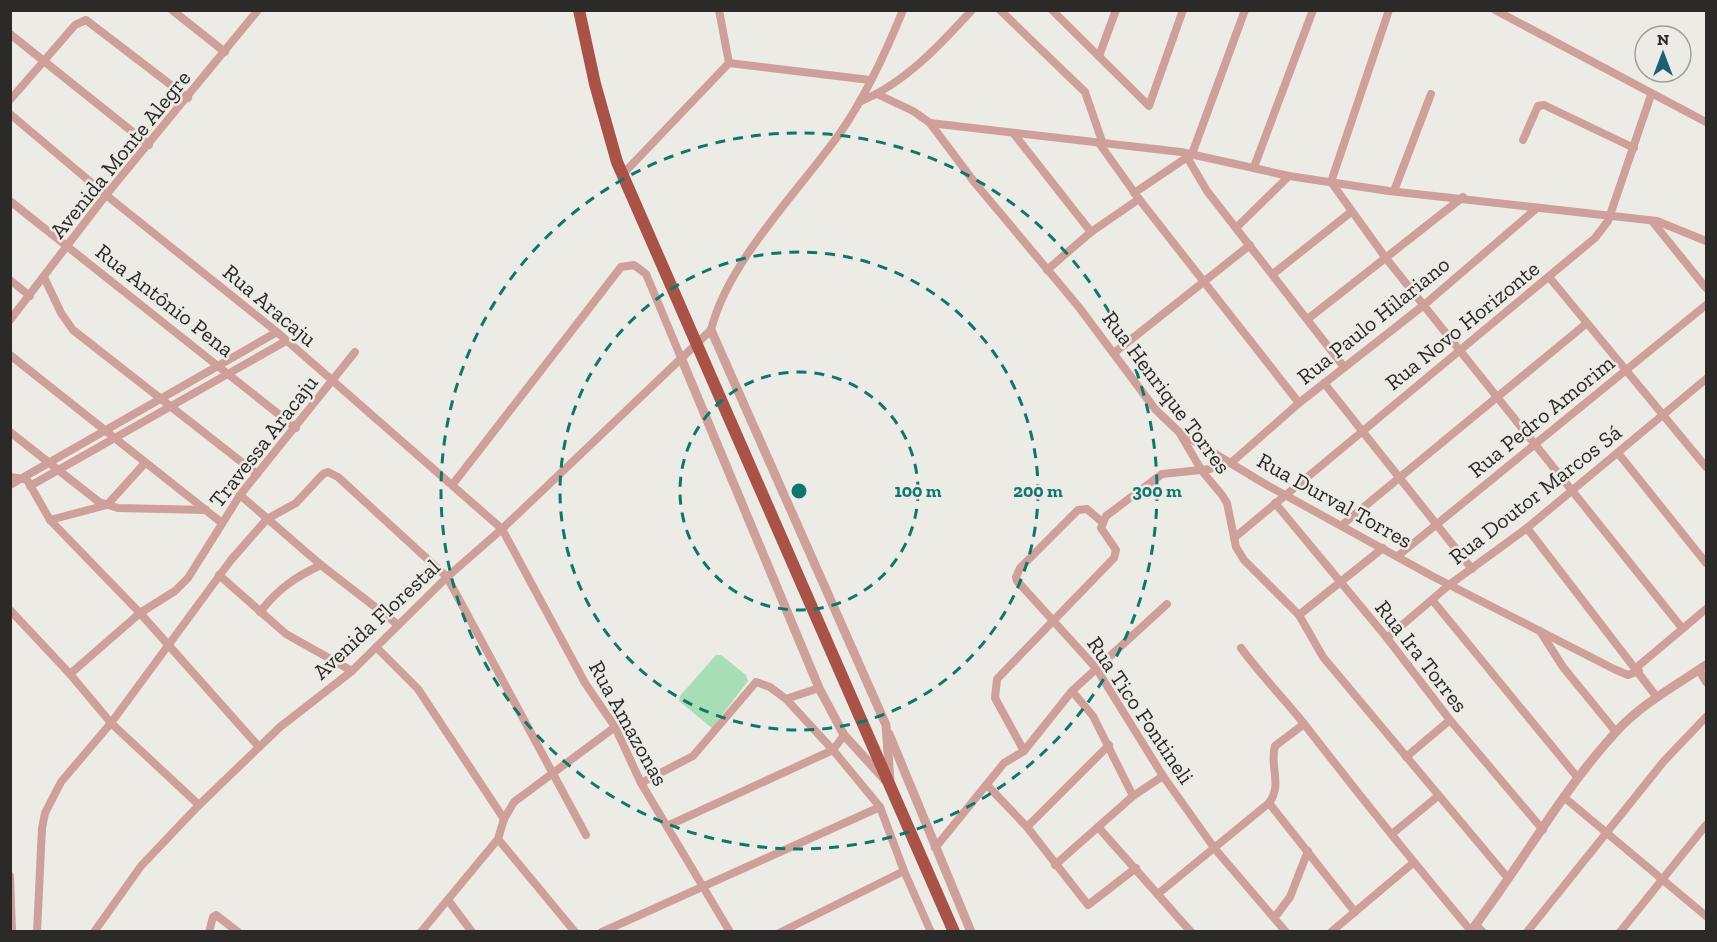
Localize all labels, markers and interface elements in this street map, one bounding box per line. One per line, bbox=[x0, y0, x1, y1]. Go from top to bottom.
north arrow bbox=[1633, 24, 1693, 84]
text: N bbox=[1657, 30, 1669, 49]
street label: Avenida Monte Alegre bbox=[44, 65, 197, 244]
street label: Rua Antônio Pena bbox=[90, 238, 239, 363]
street label: Rua Paulo Hilariano bbox=[1292, 251, 1455, 390]
street label: Rua Novo Horizonte bbox=[1380, 255, 1545, 396]
street label: Rua Aracaju bbox=[217, 259, 322, 353]
street label: Rua Henrique Torres bbox=[1097, 306, 1237, 479]
street label: Rua Pedro Amorim bbox=[1463, 349, 1620, 483]
street label: Travessa Aracaju bbox=[203, 369, 324, 513]
street label: Rua Doutor Marcos Sá bbox=[1444, 418, 1627, 570]
street label: Rua Durval Torres bbox=[1253, 447, 1417, 554]
text: 100 m bbox=[894, 480, 942, 502]
text: 200 m bbox=[1013, 480, 1063, 502]
text: 300 m bbox=[1132, 480, 1182, 502]
centre of rings bbox=[789, 481, 809, 501]
street label: Avenida Florestal bbox=[307, 553, 446, 685]
street label: Rua Ira Torres bbox=[1369, 595, 1474, 718]
street label: Rua Tico Fontineli bbox=[1081, 631, 1200, 789]
street label: Rua Amazonas bbox=[583, 656, 674, 791]

